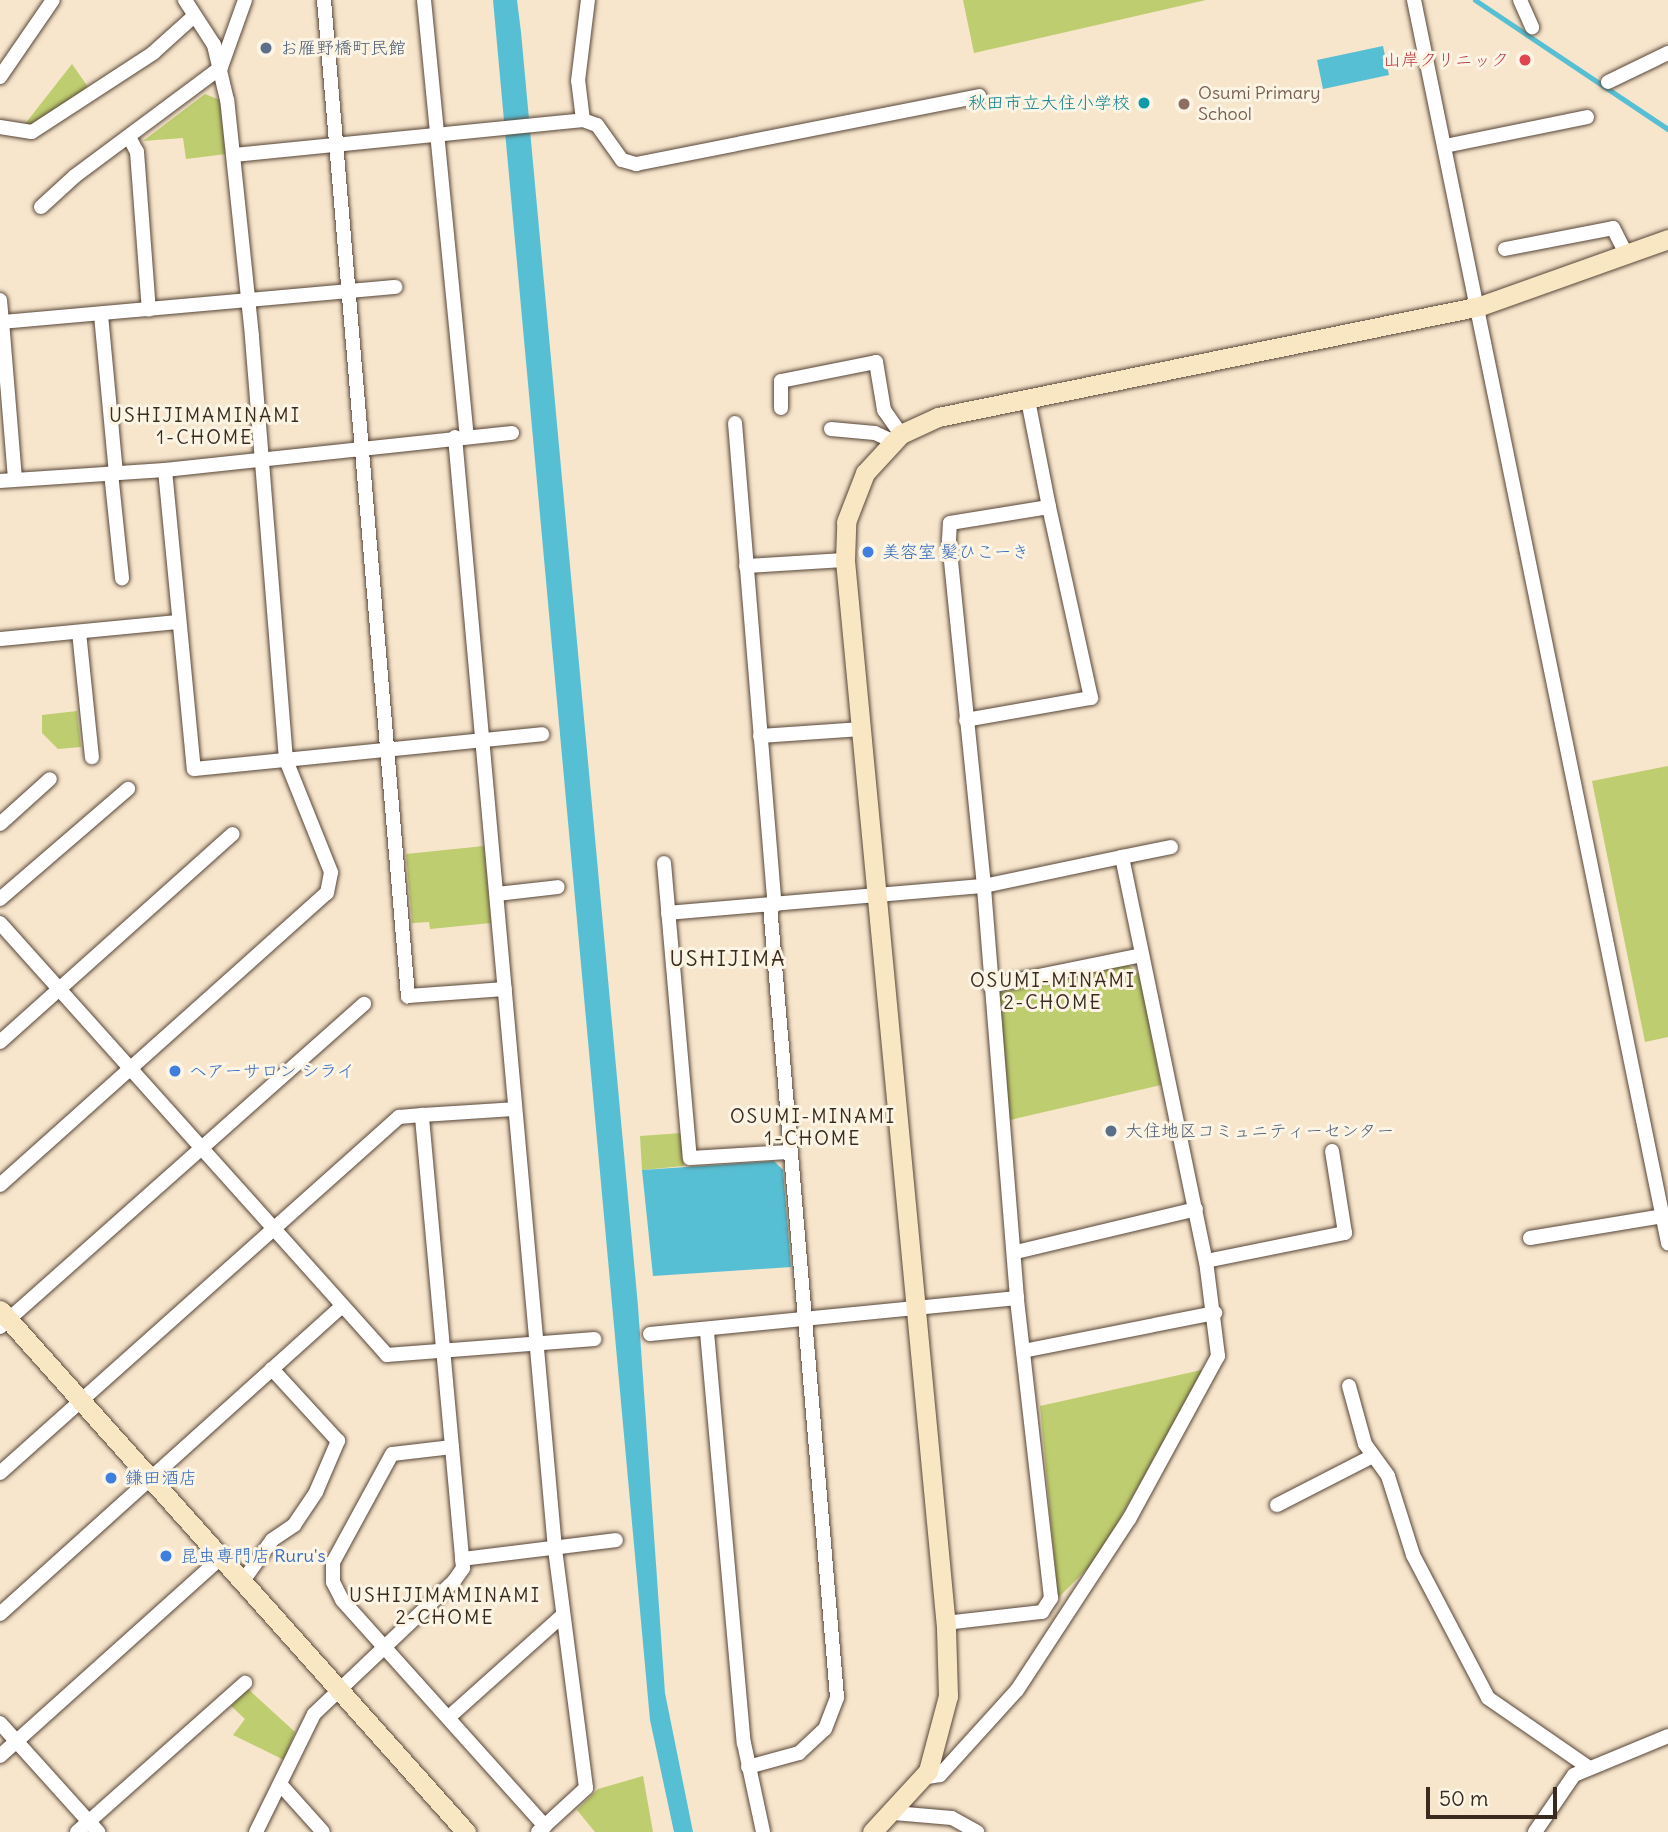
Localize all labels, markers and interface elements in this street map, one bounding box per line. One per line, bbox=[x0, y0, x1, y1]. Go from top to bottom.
place label: お雁野橋町民館 bbox=[280, 37, 406, 59]
marker: お雁野橋町民館 bbox=[258, 40, 274, 56]
place label: 山岸クリニック bbox=[1383, 49, 1509, 71]
marker: 山岸クリニック bbox=[1515, 50, 1535, 70]
place label: Osumi Primary School bbox=[1198, 83, 1321, 126]
place label: 秋田市立大住小学校 bbox=[968, 92, 1130, 114]
marker: 秋田市立大住小学校 bbox=[1136, 95, 1152, 111]
marker: Osumi Primary School bbox=[1176, 96, 1192, 112]
district label: USHIJIMAMINAMI 1-CHOME bbox=[111, 405, 299, 449]
place label: 美容室 髪ひこーき bbox=[882, 541, 1030, 563]
marker: 美容室 髪ひこーき bbox=[860, 544, 876, 560]
district label: USHIJIMA bbox=[671, 946, 785, 972]
district label: OSUMI-MINAMI 2-CHOME bbox=[971, 970, 1135, 1014]
place label: ヘアーサロン シライ bbox=[189, 1060, 355, 1082]
marker: ヘアーサロン シライ bbox=[167, 1063, 183, 1079]
district label: OSUMI-MINAMI 1-CHOME bbox=[731, 1106, 895, 1150]
place label: 大住地区コミュニティーセンター bbox=[1125, 1120, 1395, 1142]
marker: 大住地区コミュニティーセンター bbox=[1103, 1123, 1119, 1139]
place label: 鎌田酒店 bbox=[125, 1467, 197, 1489]
marker: 鎌田酒店 bbox=[103, 1470, 119, 1486]
place label: 昆虫専門店 Ruru's bbox=[180, 1545, 326, 1567]
marker: 昆虫専門店 Ruru's bbox=[158, 1548, 174, 1564]
district label: USHIJIMAMINAMI 2-CHOME bbox=[351, 1585, 539, 1629]
scale bar bbox=[1430, 1772, 1561, 1816]
text: 50 m bbox=[1439, 1785, 1488, 1812]

